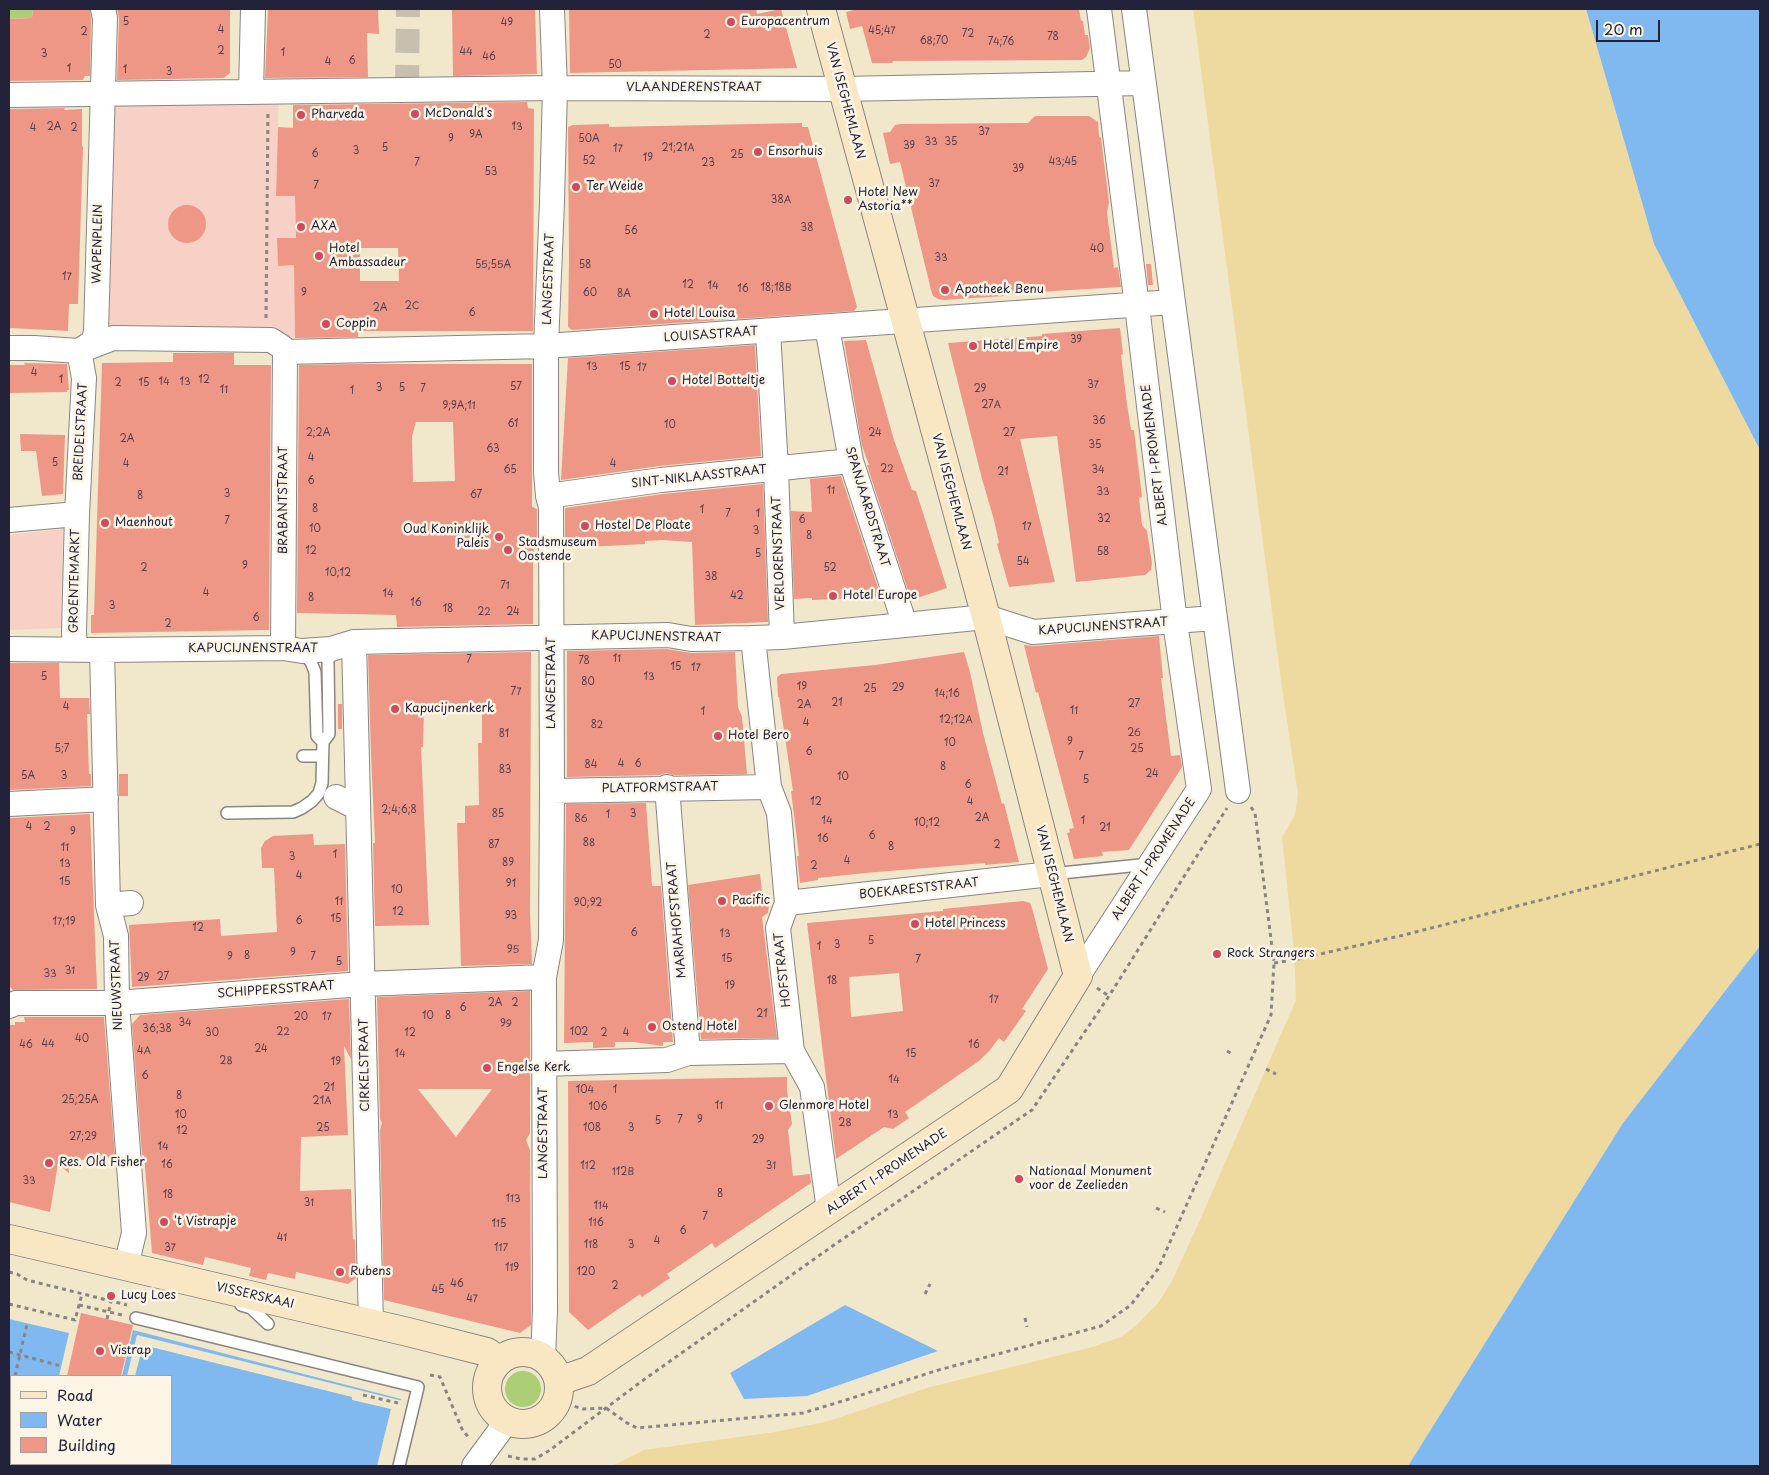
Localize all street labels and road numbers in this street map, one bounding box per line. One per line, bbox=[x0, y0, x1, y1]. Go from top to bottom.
street label: VAN ISEGHEMLAAN bbox=[822, 41, 868, 161]
street label: VLAANDERENSTRAAT bbox=[626, 81, 762, 95]
street label: WAPENPLEIN bbox=[90, 204, 106, 284]
street label: LANGESTRAAT bbox=[540, 233, 558, 325]
street label: LOUISASTRAAT bbox=[663, 325, 759, 345]
street label: BREIDELSTRAAT bbox=[71, 382, 91, 482]
street label: ALBERT I-PROMENADE bbox=[1139, 383, 1171, 527]
street label: VAN ISEGHEMLAAN bbox=[928, 432, 974, 552]
street label: SPANJAARDSTRAAT bbox=[842, 445, 892, 569]
street label: BRABANTSTRAAT bbox=[277, 446, 291, 554]
street label: SINT-NIKLAASSTRAAT bbox=[631, 463, 767, 491]
street label: VERLORENSTRAAT bbox=[770, 496, 788, 610]
street label: GROENTEMARKT bbox=[67, 529, 83, 633]
street label: KAPUCIJNENSTRAAT bbox=[1038, 615, 1168, 639]
street label: KAPUCIJNENSTRAAT bbox=[591, 629, 721, 645]
street label: LANGESTRAAT bbox=[545, 637, 559, 729]
street label: KAPUCIJNENSTRAAT bbox=[188, 642, 318, 656]
street label: PLATFORMSTRAAT bbox=[602, 780, 718, 796]
street label: ALBERT I-PROMENADE bbox=[1109, 795, 1199, 923]
street label: VAN ISEGHEMLAAN bbox=[1032, 824, 1076, 944]
street label: MARIAHOFSTRAAT bbox=[665, 861, 689, 979]
street label: BOEKARESTSTRAAT bbox=[858, 876, 980, 902]
street label: HOFSTRAAT bbox=[772, 932, 794, 1008]
street label: NIEUWSTRAAT bbox=[108, 939, 126, 1031]
street label: SCHIPPERSSTRAAT bbox=[217, 979, 335, 1001]
street label: CIRKELSTRAAT bbox=[357, 1018, 373, 1112]
street label: LANGESTRAAT bbox=[537, 1087, 551, 1179]
street label: ALBERT I-PROMENADE bbox=[824, 1126, 950, 1218]
street label: VISSERSKAAI bbox=[215, 1280, 295, 1312]

